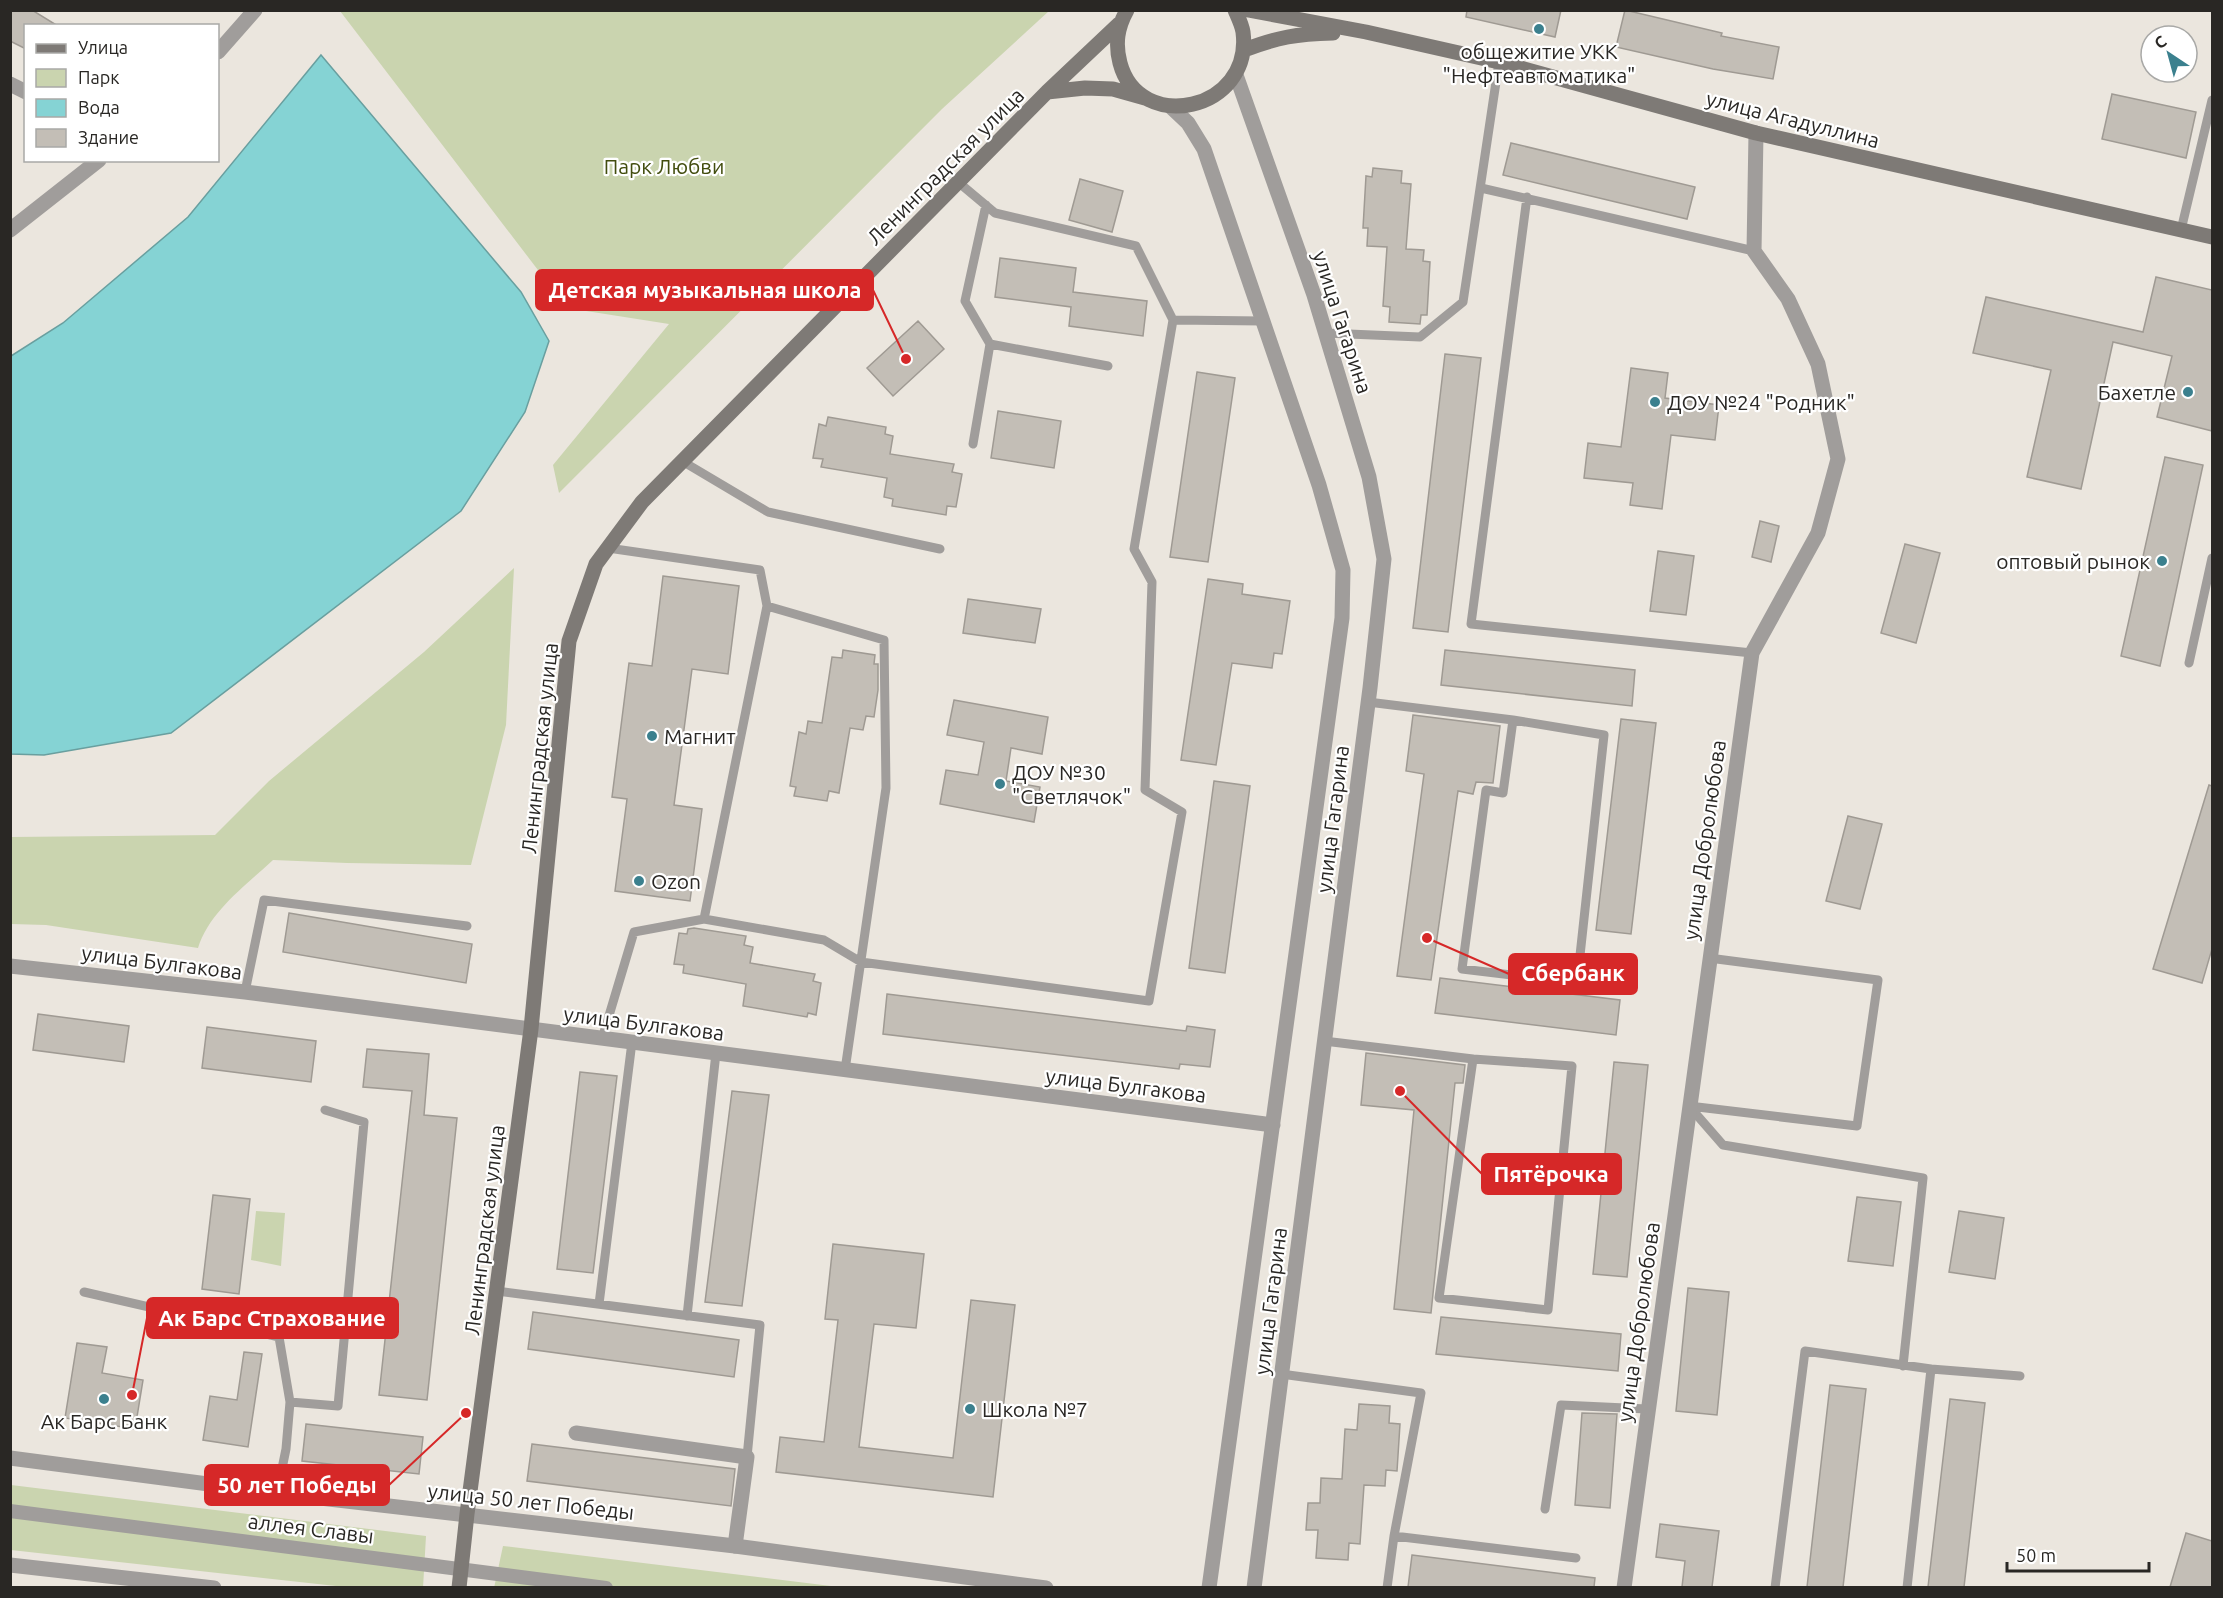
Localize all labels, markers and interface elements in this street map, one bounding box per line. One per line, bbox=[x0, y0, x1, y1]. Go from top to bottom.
marker: общежитие УКК "Нефтеавтоматика" bbox=[1532, 22, 1546, 36]
legend bbox=[24, 24, 219, 162]
north arrow bbox=[2139, 24, 2199, 84]
text: С bbox=[2151, 32, 2170, 52]
text: Улица bbox=[78, 37, 128, 57]
place label: общежитие УКК "Нефтеавтоматика" bbox=[1443, 39, 1635, 87]
text: Парк bbox=[78, 67, 119, 87]
street label: Ленинградская улица bbox=[862, 83, 1028, 249]
street label: улица Агадуллина bbox=[1704, 86, 1882, 152]
text: Вода bbox=[78, 97, 120, 117]
text: Здание bbox=[78, 127, 139, 147]
park label: Парк Любви bbox=[604, 154, 724, 178]
street label: улица Гагарина bbox=[1309, 248, 1377, 396]
callout: Детская музыкальная школа bbox=[536, 270, 873, 310]
text: Детская музыкальная школа bbox=[549, 277, 861, 302]
place label: Бахетле bbox=[2098, 380, 2176, 404]
marker: Бахетле bbox=[2181, 385, 2195, 399]
place label: ДОУ №24 "Родник" bbox=[1667, 390, 1855, 414]
marker: ДОУ №24 "Родник" bbox=[1648, 395, 1662, 409]
place label: оптовый рынок bbox=[1996, 549, 2150, 573]
marker: оптовый рынок bbox=[2155, 554, 2169, 568]
street label: Ленинградская улица bbox=[516, 641, 562, 855]
place label: Магнит bbox=[664, 724, 736, 748]
marker: Магнит bbox=[645, 729, 659, 743]
street label: улица Добролюбова bbox=[1678, 738, 1730, 942]
street label: улица Гагарина bbox=[1311, 744, 1353, 894]
place label: ДОУ №30 "Светлячок" bbox=[1012, 760, 1131, 808]
marker: ДОУ №30 "Светлячок" bbox=[993, 777, 1007, 791]
place label: Ozon bbox=[651, 869, 701, 893]
marker: Ozon bbox=[632, 874, 646, 888]
street label: улица Булгакова bbox=[80, 940, 244, 984]
callout: Сбербанк bbox=[1509, 954, 1637, 994]
text: Сбербанк bbox=[1521, 960, 1625, 985]
street label: улица Булгакова bbox=[562, 1001, 726, 1045]
street label: улица Булгакова bbox=[1044, 1063, 1208, 1107]
street label: Ленинградская улица bbox=[459, 1123, 509, 1337]
callout: Пятёрочка bbox=[1482, 1154, 1621, 1194]
text: Пятёрочка bbox=[1493, 1161, 1609, 1186]
street label: улица Добролюбова bbox=[1612, 1220, 1664, 1424]
street label: улица Гагарина bbox=[1249, 1226, 1291, 1376]
callout: Ак Барс Страхование bbox=[147, 1298, 398, 1338]
text: Ак Барс Страхование bbox=[158, 1305, 386, 1330]
marker: Ак Барс Банк bbox=[97, 1392, 111, 1406]
place label: Школа №7 bbox=[982, 1397, 1088, 1421]
marker: Школа №7 bbox=[963, 1402, 977, 1416]
place label: Ак Барс Банк bbox=[41, 1409, 168, 1433]
callout: 50 лет Победы bbox=[205, 1465, 389, 1505]
text: 50 лет Победы bbox=[217, 1472, 377, 1497]
street label: улица 50 лет Победы bbox=[427, 1478, 635, 1524]
street label: аллея Славы bbox=[247, 1508, 375, 1548]
scale bar bbox=[2007, 1535, 2150, 1573]
text: 50 m bbox=[2016, 1545, 2056, 1565]

